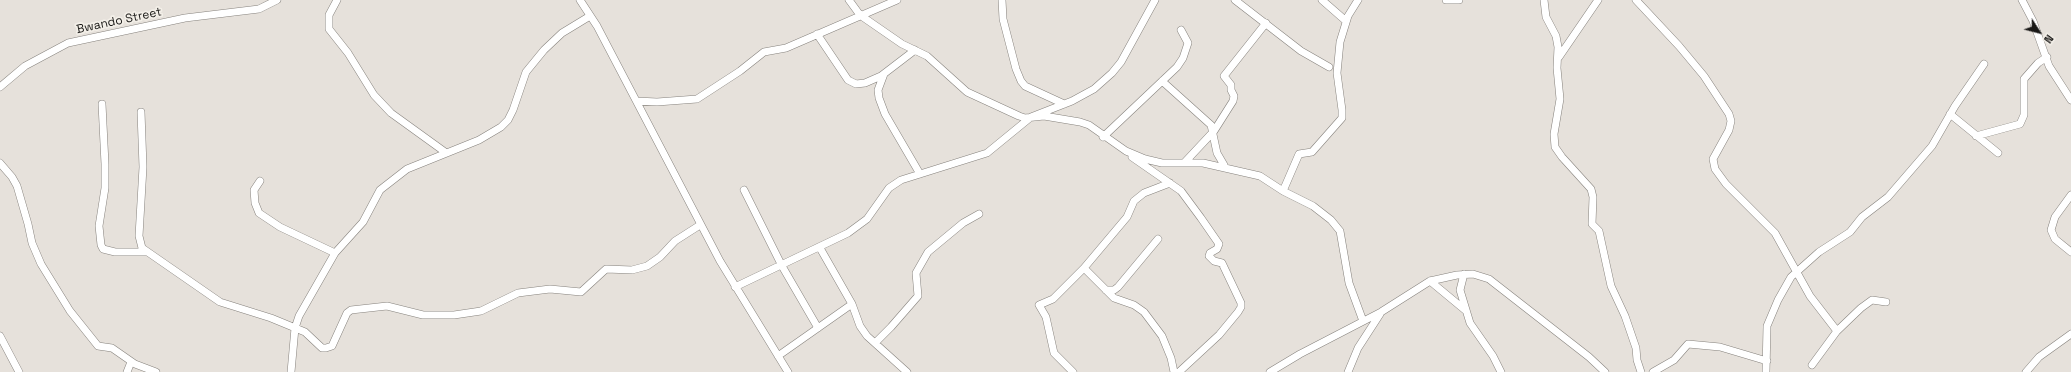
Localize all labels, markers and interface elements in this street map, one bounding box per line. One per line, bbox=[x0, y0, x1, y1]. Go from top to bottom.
street label: Bwando Street bbox=[75, 5, 163, 37]
north arrow bbox=[2019, 12, 2059, 52]
text: N bbox=[2041, 32, 2057, 46]

